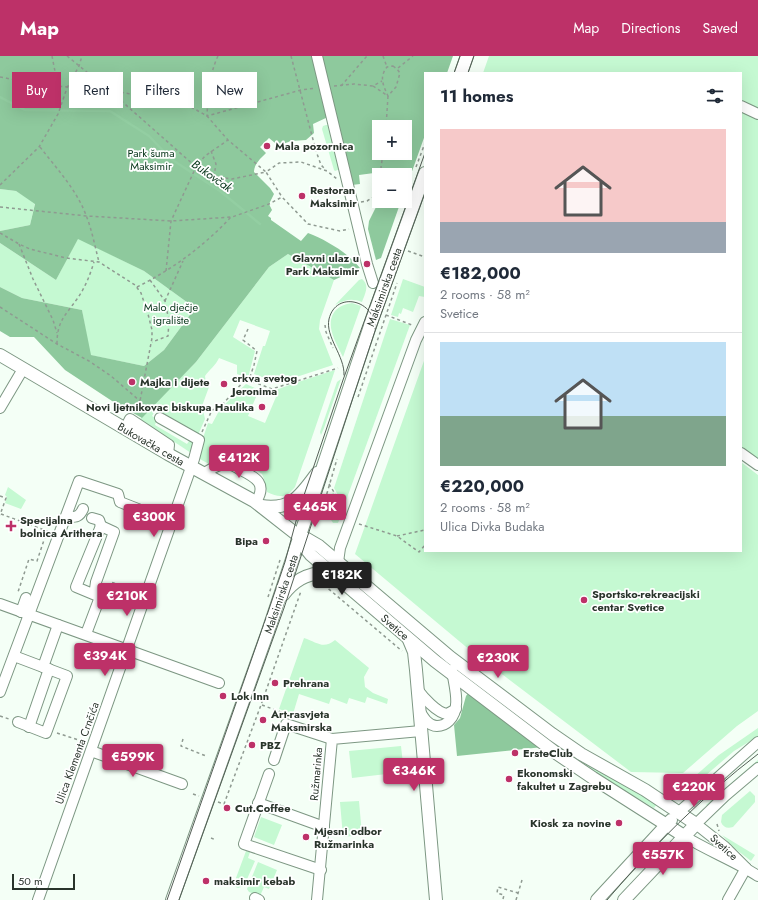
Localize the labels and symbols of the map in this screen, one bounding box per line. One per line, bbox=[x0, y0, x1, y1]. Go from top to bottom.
place label: Mala pozornica bbox=[275, 138, 353, 154]
marker: Mala pozornica bbox=[262, 141, 272, 151]
park label: Park šuma Maksimir bbox=[128, 145, 174, 174]
water label: Bukovčak bbox=[188, 155, 237, 197]
place label: Restoran Maksimir bbox=[310, 182, 357, 211]
marker: Restoran Maksimir bbox=[297, 191, 307, 201]
street label: Maksimirska cesta bbox=[362, 245, 406, 329]
place label: Glavni ulaz u Park Maksimir bbox=[286, 250, 359, 279]
marker: Glavni ulaz u Park Maksimir bbox=[362, 259, 372, 269]
park label: Malo dječje igralište bbox=[144, 299, 199, 328]
place label: crkva svetog Jeronima bbox=[230, 370, 297, 399]
place label: Majka i dijete bbox=[140, 374, 210, 390]
marker: Majka i dijete bbox=[127, 377, 137, 387]
marker: crkva svetog Jeronima bbox=[219, 379, 229, 389]
place label: Novi ljetnikovac biskupa Haulika bbox=[86, 399, 254, 415]
marker: Novi ljetnikovac biskupa Haulika bbox=[257, 402, 267, 412]
street label: Bukovačka cesta bbox=[115, 418, 187, 470]
pin: €412K bbox=[211, 445, 267, 479]
pin: €465K bbox=[287, 494, 343, 528]
pin: €300K bbox=[126, 504, 182, 538]
place label: Specijalna bolnica Arithera bbox=[20, 512, 102, 541]
marker: Specijalna bolnica Arithera bbox=[5, 520, 17, 532]
place label: Bipa bbox=[235, 533, 258, 549]
marker: Bipa bbox=[261, 536, 271, 546]
street label: Maksimirska cesta bbox=[260, 552, 302, 636]
pin: €182K bbox=[314, 562, 370, 596]
pin: €210K bbox=[99, 583, 155, 617]
place label: Sportsko-rekreacijski centar Svetice bbox=[592, 586, 700, 615]
marker: Sportsko-rekreacijski centar Svetice bbox=[579, 595, 589, 605]
street label: Svetice bbox=[377, 610, 413, 644]
pin: €394K bbox=[77, 643, 133, 677]
pin: €230K bbox=[470, 645, 526, 679]
place label: Prehrana bbox=[283, 675, 329, 691]
marker: Prehrana bbox=[270, 678, 280, 688]
place label: Lok Inn bbox=[231, 688, 269, 704]
marker: Lok Inn bbox=[218, 691, 228, 701]
street label: Ulica Klementa Crnčića bbox=[51, 700, 103, 806]
place label: Art-rasvjeta Maksmirska bbox=[270, 706, 332, 735]
marker: Art-rasvjeta Maksmirska bbox=[258, 715, 268, 725]
place label: PBZ bbox=[260, 737, 281, 753]
marker: PBZ bbox=[247, 740, 257, 750]
pin: €599K bbox=[105, 744, 161, 778]
place label: ErsteClub bbox=[523, 745, 573, 761]
street label: Ružmarinka bbox=[306, 747, 326, 801]
marker: ErsteClub bbox=[510, 748, 520, 758]
pin: €346K bbox=[386, 758, 442, 792]
place label: Ekonomski fakultet u Zagrebu bbox=[517, 765, 612, 794]
marker: Ekonomski fakultet u Zagrebu bbox=[504, 774, 514, 784]
pin: €220K bbox=[666, 774, 722, 808]
place label: Cut.Coffee bbox=[235, 800, 290, 816]
marker: Cut.Coffee bbox=[222, 803, 232, 813]
place label: Kiosk za novine bbox=[530, 815, 611, 831]
marker: Kiosk za novine bbox=[614, 818, 624, 828]
place label: Mjesni odbor Ružmarinka bbox=[314, 823, 382, 852]
street label: Svetice bbox=[706, 830, 742, 864]
marker: Mjesni odbor Ružmarinka bbox=[301, 832, 311, 842]
pin: €557K bbox=[635, 842, 691, 876]
scale bar bbox=[12, 872, 75, 891]
place label: maksimir kebab bbox=[214, 873, 295, 889]
marker: maksimir kebab bbox=[201, 876, 211, 886]

